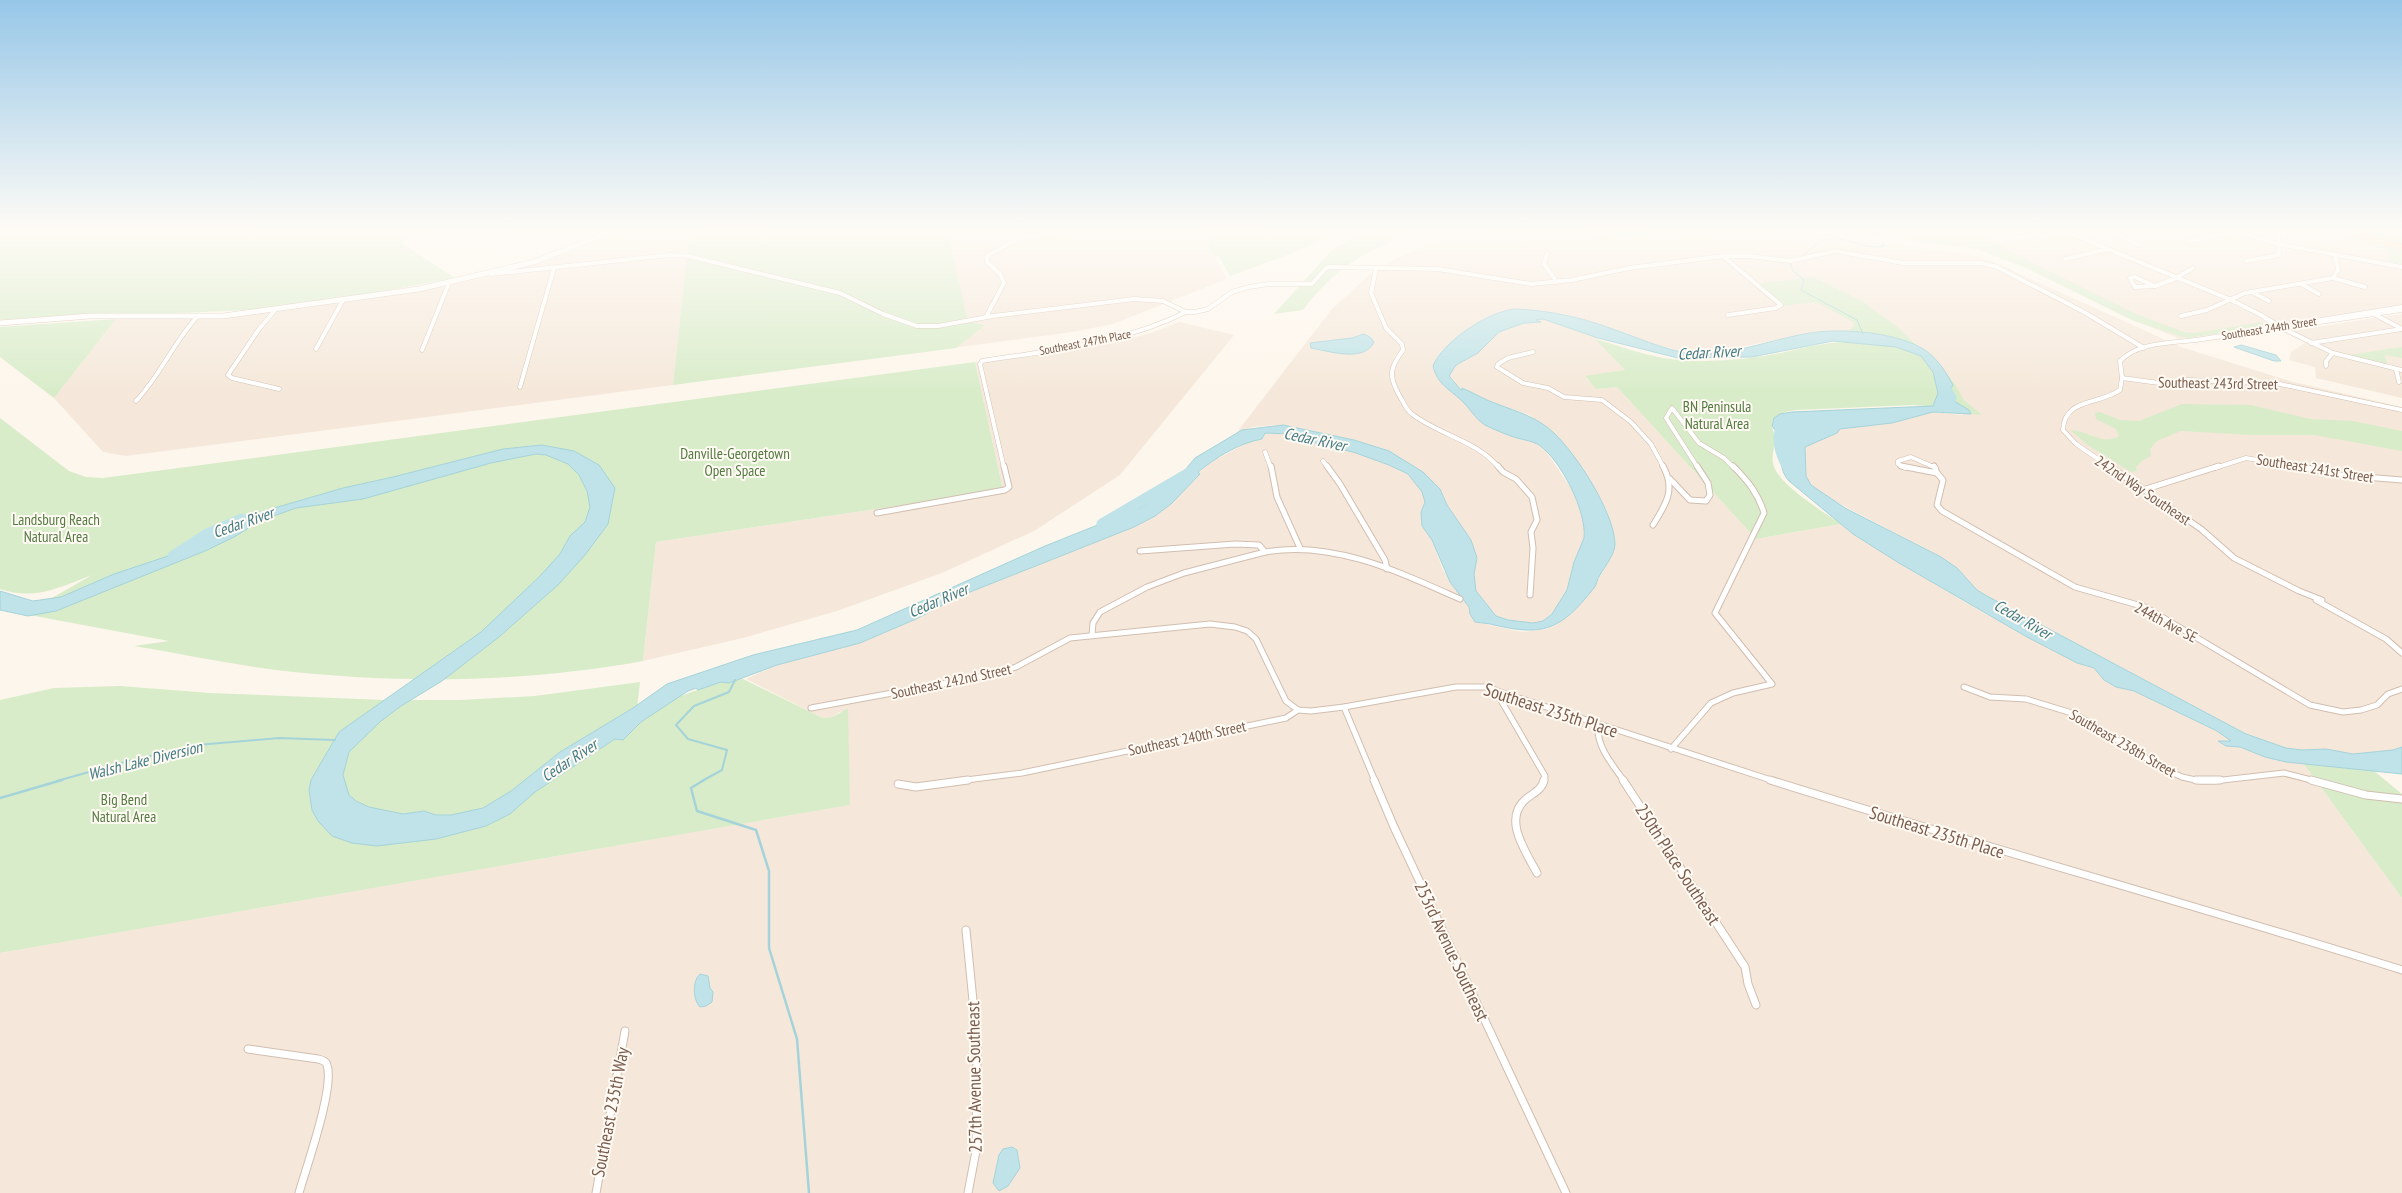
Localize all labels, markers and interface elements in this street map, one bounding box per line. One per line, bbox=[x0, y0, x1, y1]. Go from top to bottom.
street label: Southeast 244th Street bbox=[2220, 313, 2318, 343]
street label: Southeast 247th Place bbox=[1038, 326, 1132, 358]
water label: Cedar River bbox=[1677, 340, 1744, 364]
street label: Southeast 243rd Street bbox=[2158, 372, 2278, 394]
park label: BN Peninsula Natural Area bbox=[1683, 397, 1751, 433]
water label: Cedar River bbox=[1282, 423, 1350, 456]
park label: Danville-Georgetown Open Space bbox=[680, 444, 790, 480]
street label: Southeast 241st Street bbox=[2255, 449, 2375, 487]
street label: 242nd Way Southeast bbox=[2091, 451, 2195, 529]
water label: Cedar River bbox=[210, 501, 278, 542]
park label: Landsburg Reach Natural Area bbox=[12, 510, 100, 546]
water label: Cedar River bbox=[905, 577, 973, 622]
water label: Cedar River bbox=[1991, 595, 2058, 645]
street label: 244th Ave SE bbox=[2131, 598, 2201, 646]
street label: Southeast 242nd Street bbox=[889, 659, 1013, 703]
street label: Southeast 235th Place bbox=[1481, 677, 1621, 743]
street label: Southeast 238th Street bbox=[2066, 705, 2180, 781]
street label: Southeast 240th Street bbox=[1126, 716, 1248, 760]
water label: Cedar River bbox=[537, 733, 603, 786]
water label: Walsh Lake Diversion bbox=[86, 736, 205, 784]
park label: Big Bend Natural Area bbox=[92, 790, 156, 826]
street label: 250th Place Southeast bbox=[1630, 799, 1726, 929]
street label: Southeast 235th Place bbox=[1867, 801, 2007, 863]
street label: 253rd Avenue Southeast bbox=[1410, 877, 1494, 1025]
street label: 257th Avenue Southeast bbox=[961, 1001, 987, 1153]
street label: Southeast 235th Way bbox=[586, 1045, 634, 1179]

